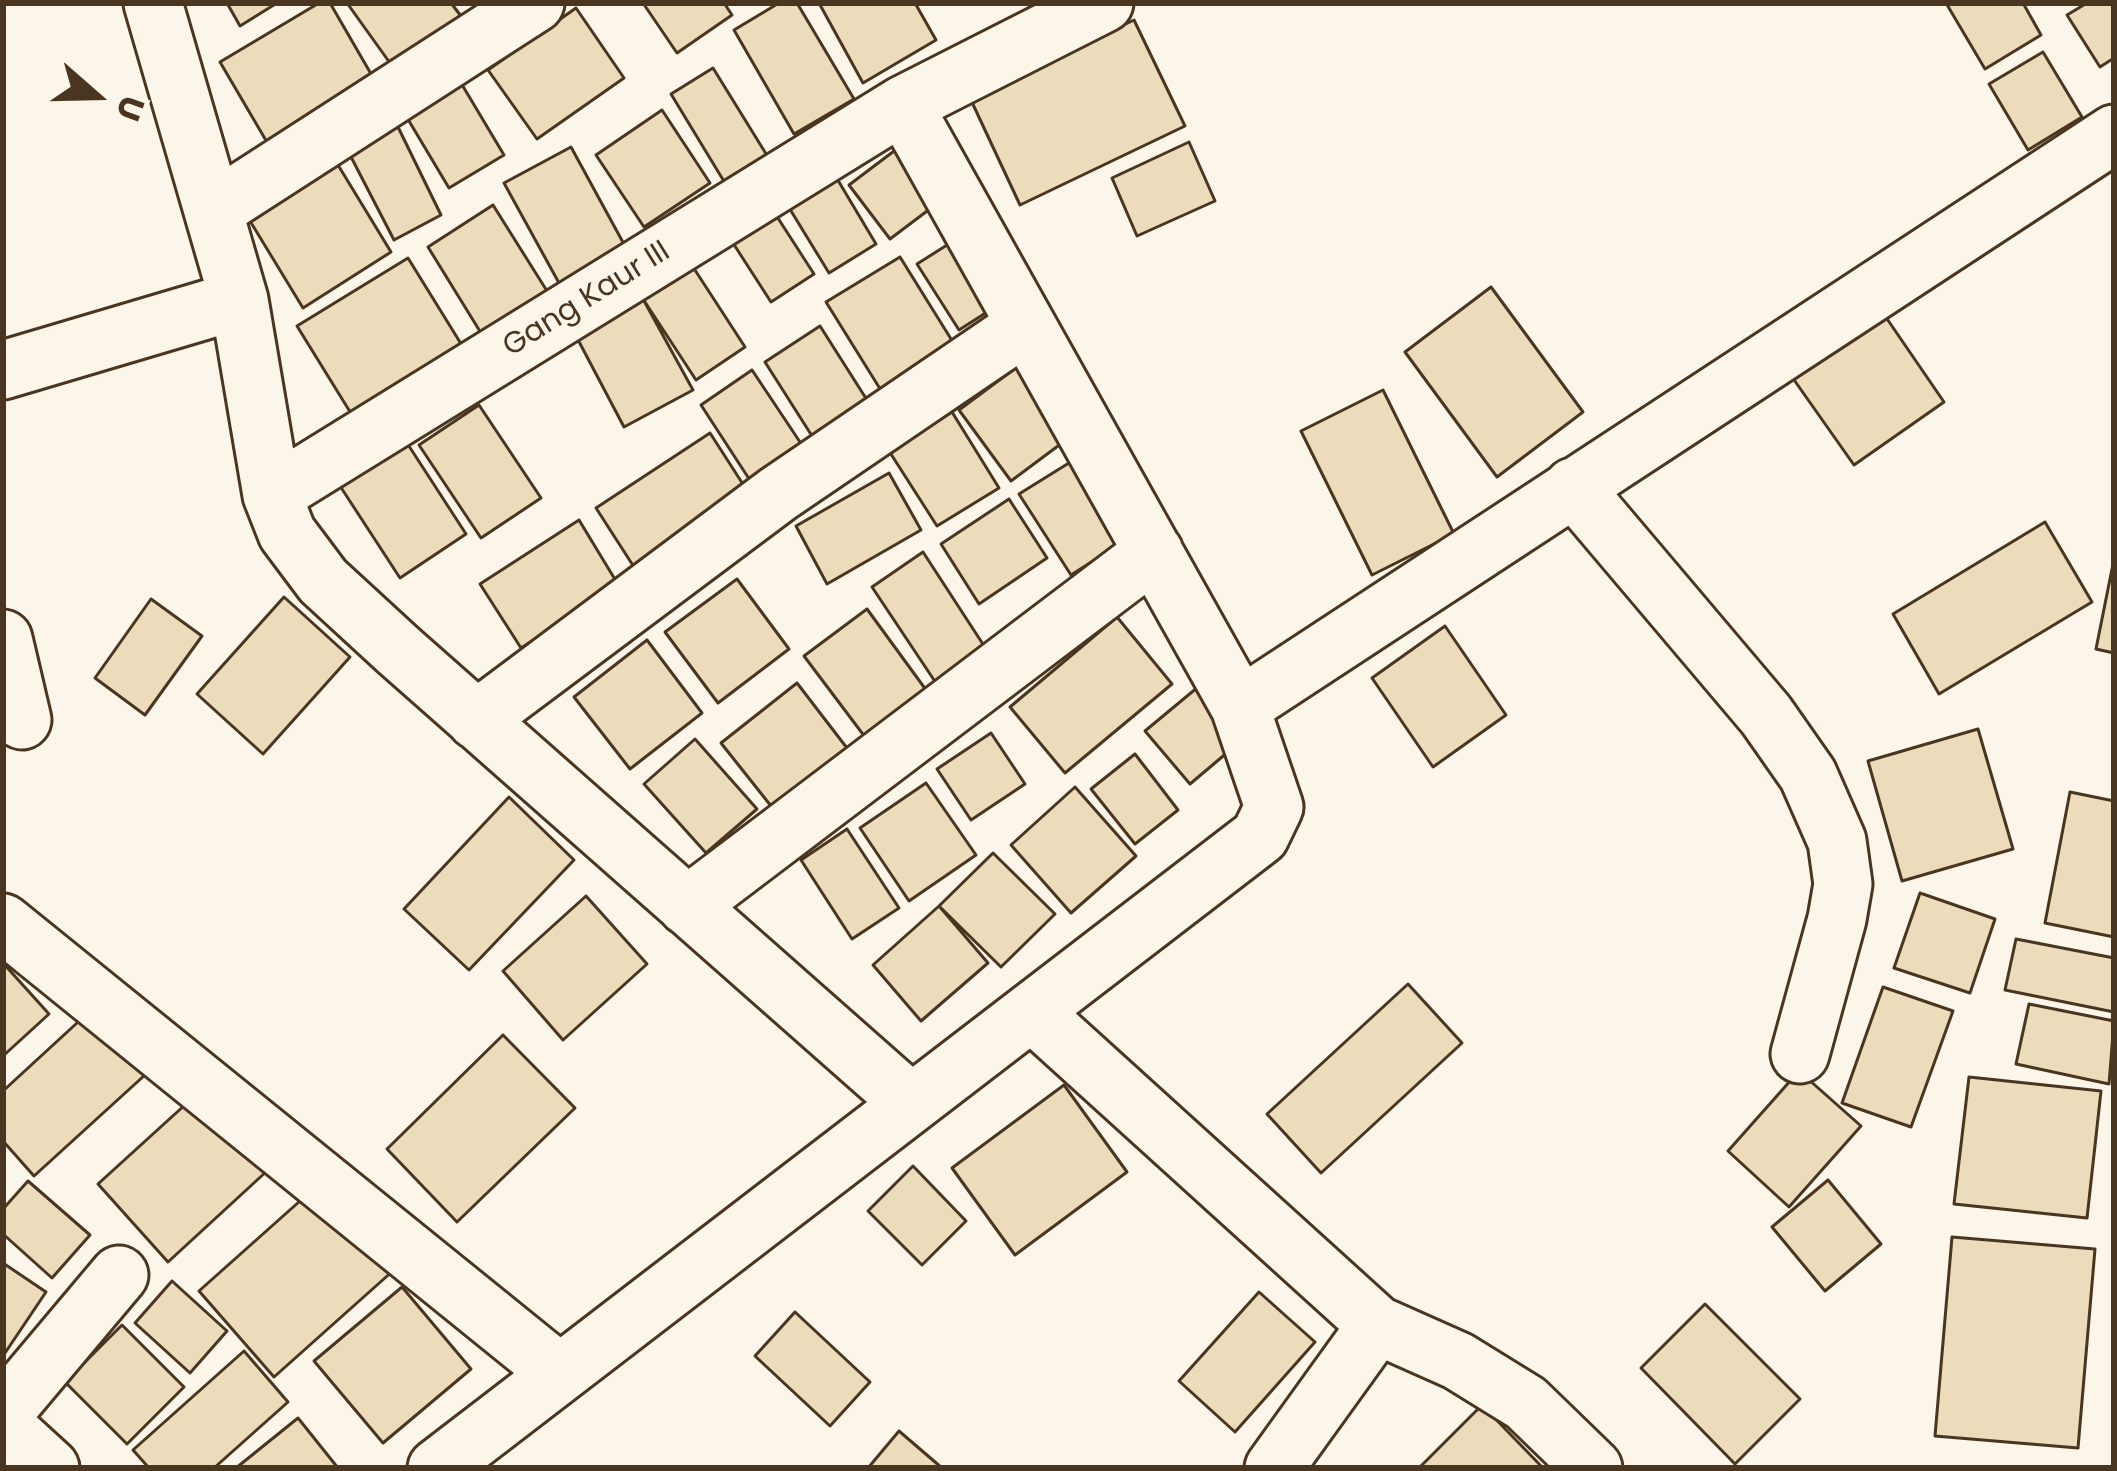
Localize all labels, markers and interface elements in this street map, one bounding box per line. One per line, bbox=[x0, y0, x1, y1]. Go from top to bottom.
north arrow bbox=[36, 36, 156, 156]
text: U bbox=[104, 90, 156, 127]
street label: Gang Kaur III bbox=[497, 234, 677, 366]

